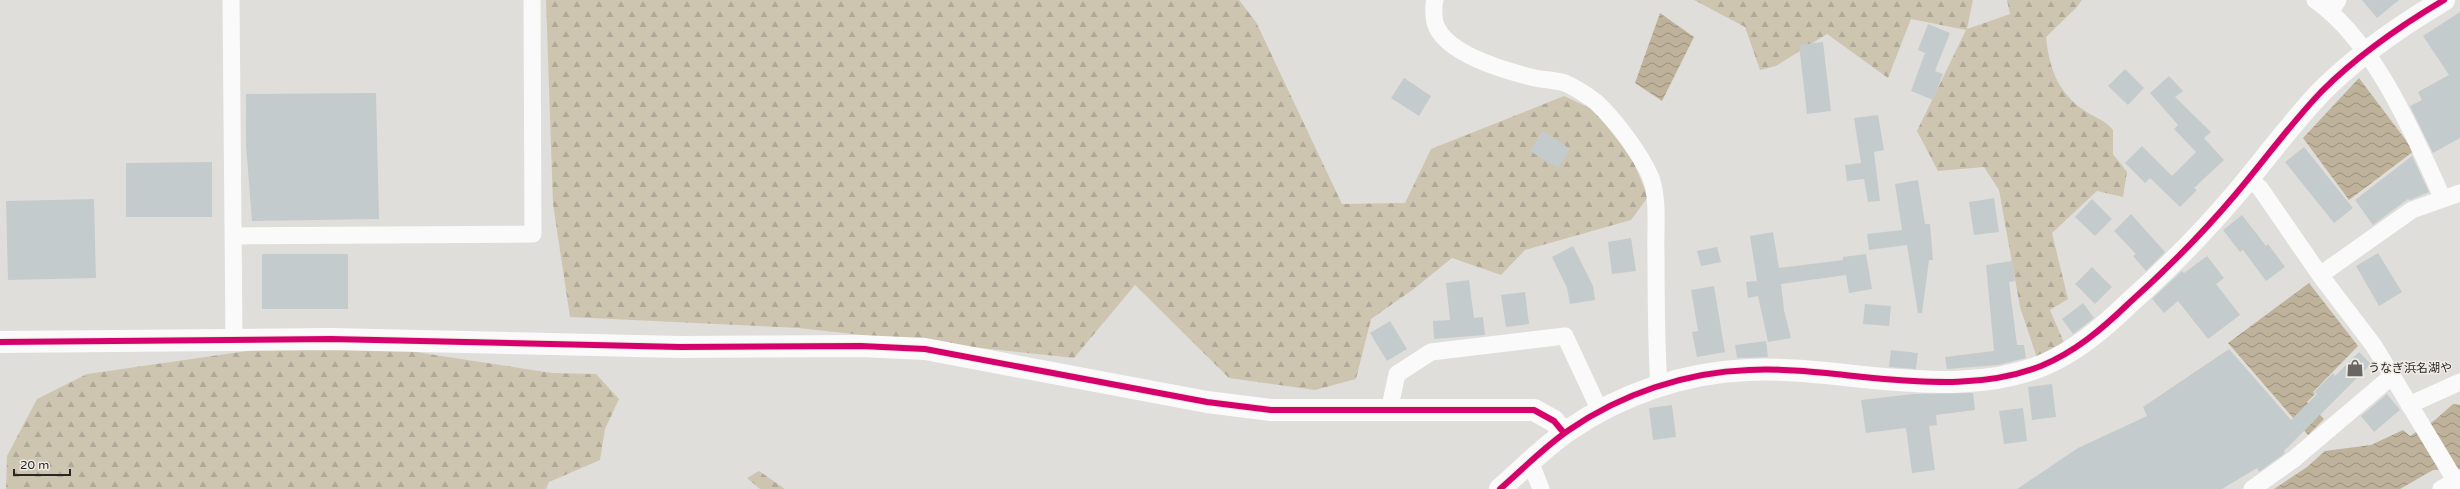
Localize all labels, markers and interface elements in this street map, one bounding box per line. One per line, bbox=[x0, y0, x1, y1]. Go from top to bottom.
shop icon: うなぎ浜名湖や bbox=[2345, 358, 2365, 378]
place label: うなぎ浜名湖や bbox=[2368, 361, 2452, 375]
scale bar bbox=[14, 451, 70, 477]
text: 20 m bbox=[20, 458, 49, 472]

